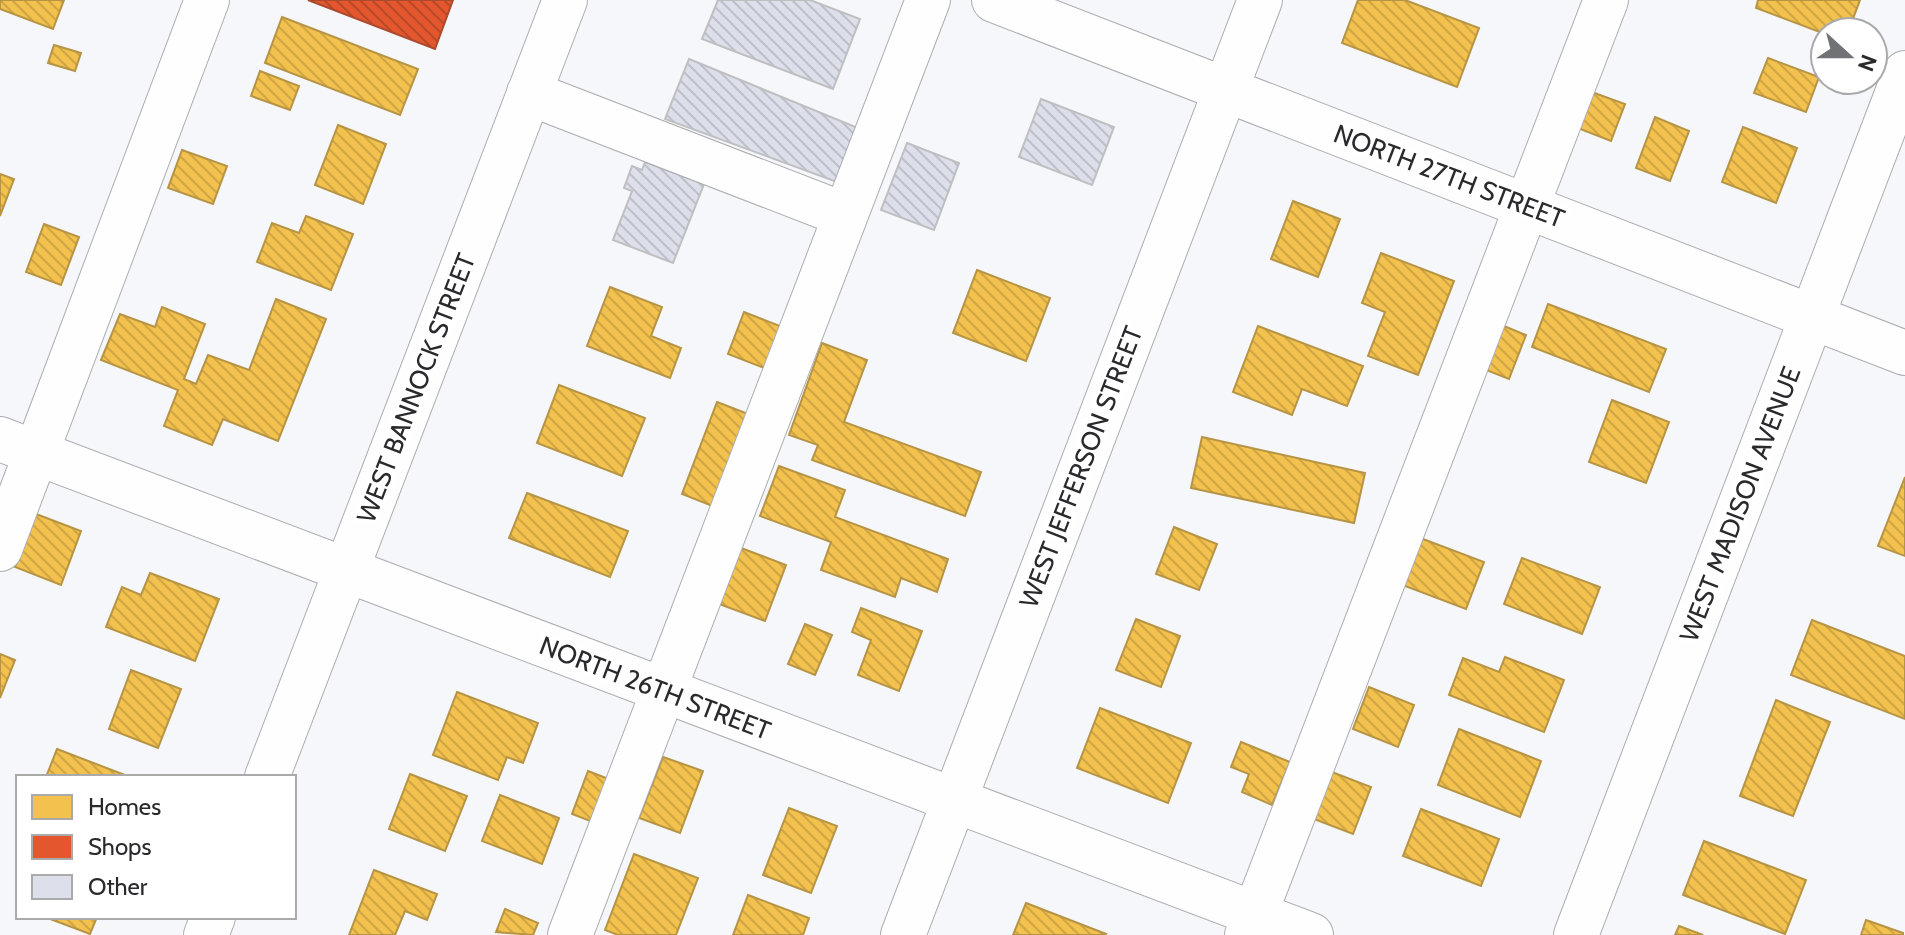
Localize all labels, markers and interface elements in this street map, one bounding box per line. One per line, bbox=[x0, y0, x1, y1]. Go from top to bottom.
north arrow bbox=[1809, 16, 1889, 96]
text: N bbox=[1852, 51, 1883, 75]
street label: NORTH 27TH STREET bbox=[1329, 117, 1569, 235]
street label: WEST BANNOCK STREET bbox=[350, 249, 482, 527]
street label: WEST JEFFERSON STREET bbox=[1012, 322, 1150, 612]
street label: WEST MADISON AVENUE bbox=[1673, 362, 1807, 646]
street label: NORTH 26TH STREET bbox=[535, 629, 775, 747]
legend bbox=[16, 775, 296, 919]
text: Homes bbox=[88, 792, 161, 821]
text: Shops bbox=[88, 832, 151, 861]
text: Other bbox=[88, 872, 148, 901]

